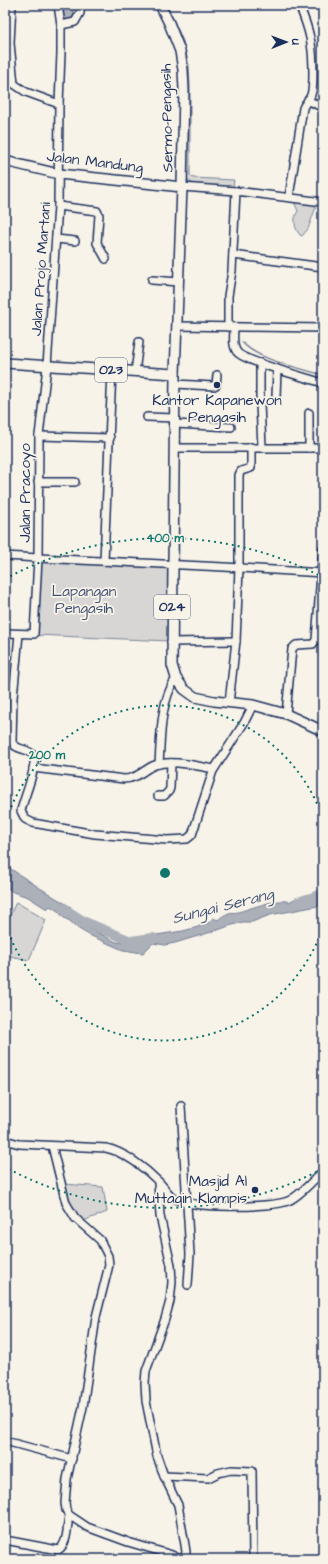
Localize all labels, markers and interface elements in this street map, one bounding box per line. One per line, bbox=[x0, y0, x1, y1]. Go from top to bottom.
north arrow bbox=[266, 22, 306, 62]
text: U bbox=[288, 38, 303, 45]
street label: Sermo-Pengasih bbox=[156, 63, 179, 172]
street label: Jalan Mandung bbox=[45, 146, 145, 179]
street label: Jalan Projo Martani bbox=[26, 201, 56, 337]
road number: 023 bbox=[95, 358, 127, 382]
marker: Kantor Kapanewon Pengasih bbox=[212, 380, 222, 390]
place label: Kantor Kapanewon Pengasih bbox=[152, 390, 282, 429]
street label: Jalan Pracoyo bbox=[15, 443, 37, 543]
text: 400 m bbox=[146, 530, 184, 547]
park label: Lapangan Pengasih bbox=[52, 581, 117, 620]
road number: 024 bbox=[154, 595, 190, 619]
text: 200 m bbox=[28, 747, 66, 764]
centre of rings bbox=[158, 866, 172, 880]
water label: Sungai Serang bbox=[170, 882, 278, 930]
place label: Masjid Al Muttaqin Klampis bbox=[135, 1171, 247, 1209]
marker: Masjid Al Muttaqin Klampis bbox=[250, 1185, 260, 1195]

